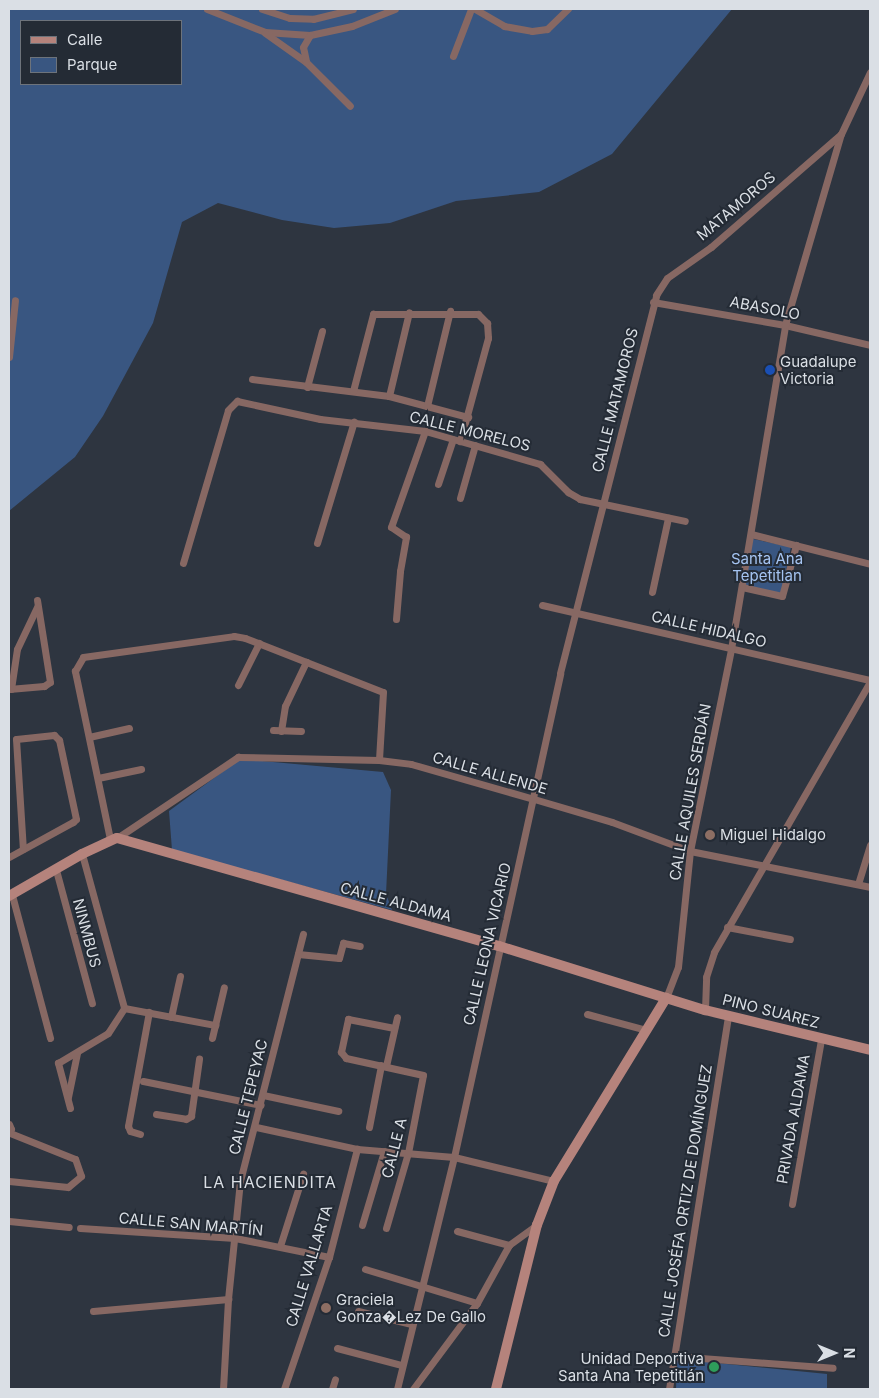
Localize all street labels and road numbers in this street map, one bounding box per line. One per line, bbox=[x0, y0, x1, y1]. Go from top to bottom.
street label: MATAMOROS bbox=[693, 168, 779, 244]
street label: ABASOLO bbox=[728, 292, 802, 324]
street label: CALLE MATAMOROS bbox=[588, 326, 642, 474]
street label: CALLE MORELOS bbox=[408, 407, 532, 455]
street label: CALLE HIDALGO bbox=[650, 607, 768, 651]
street label: CALLE AQUILES SERDÁN bbox=[666, 702, 714, 882]
street label: CALLE ALLENDE bbox=[430, 748, 550, 798]
street label: CALLE LEONA VICARIO bbox=[459, 861, 515, 1027]
street label: CALLE ALDAMA bbox=[338, 878, 454, 926]
street label: NINMBUS bbox=[69, 896, 105, 970]
street label: PINO SUAREZ bbox=[721, 990, 821, 1032]
street label: CALLE TEPEYAC bbox=[225, 1037, 271, 1157]
street label: PRIVADA ALDAMA bbox=[773, 1053, 813, 1185]
street label: CALLE JOSÉFA ORTIZ DE DOMÍNGUEZ bbox=[654, 1063, 716, 1339]
street label: CALLE A bbox=[378, 1116, 410, 1180]
street label: CALLE VALLARTA bbox=[282, 1203, 336, 1329]
street label: CALLE SAN MARTÍN bbox=[118, 1209, 264, 1239]

